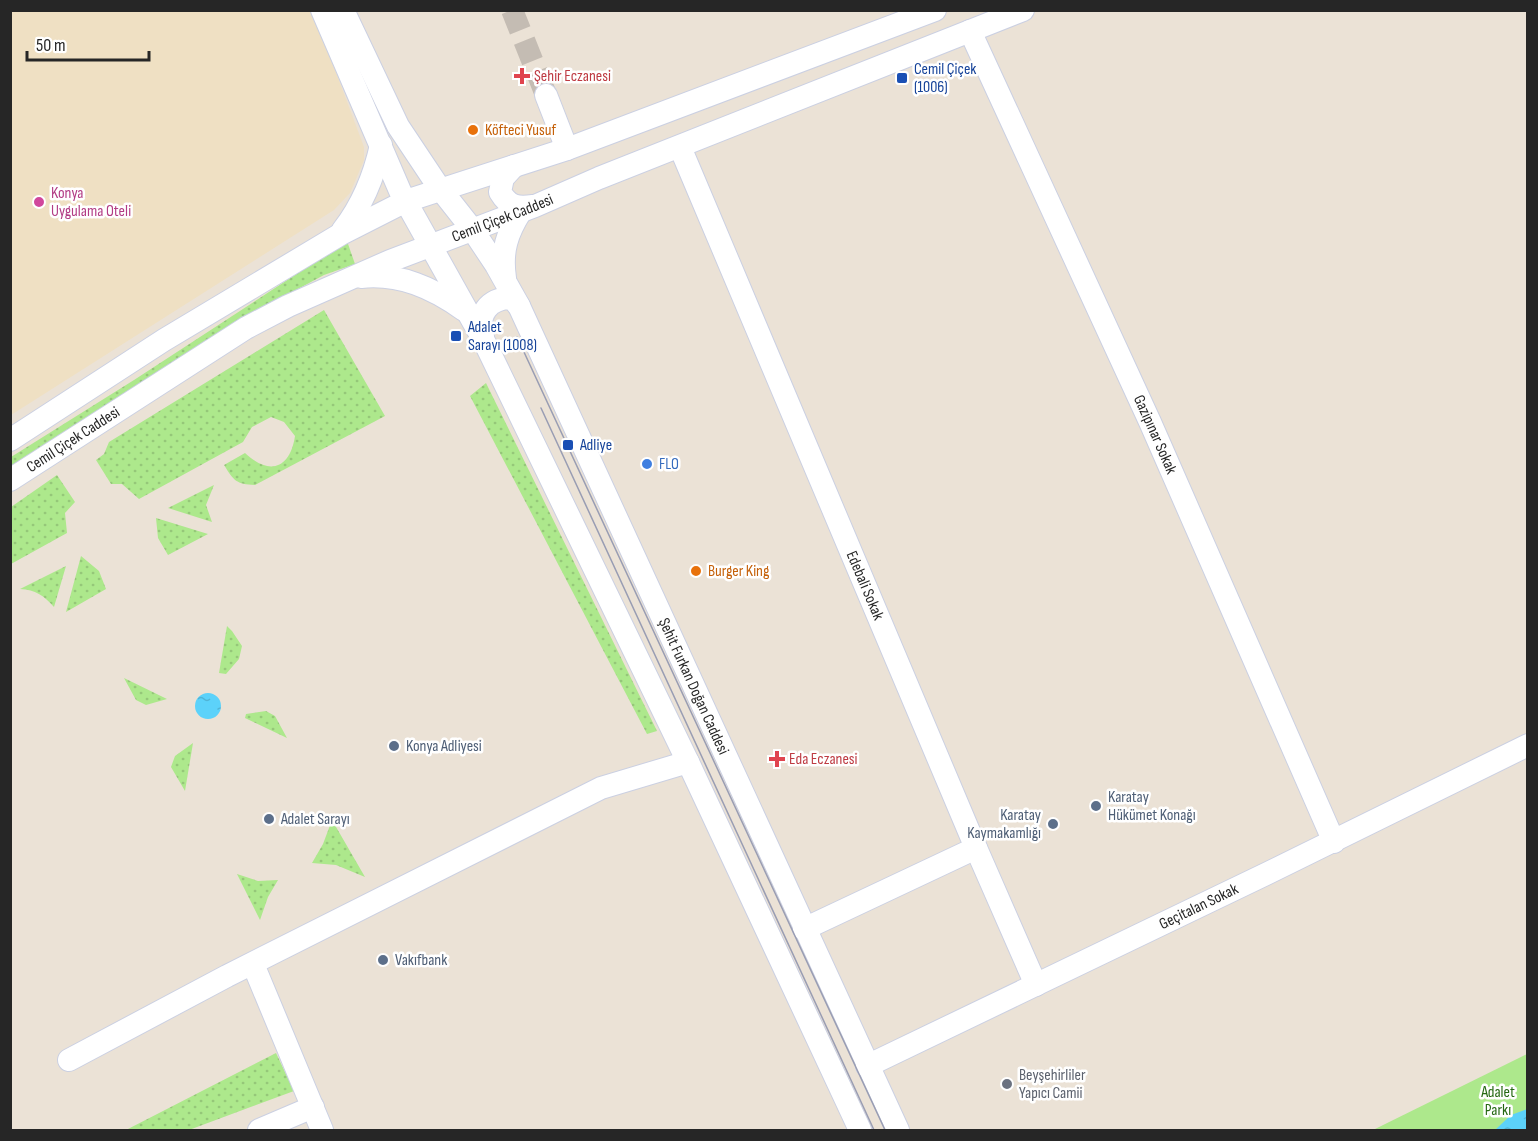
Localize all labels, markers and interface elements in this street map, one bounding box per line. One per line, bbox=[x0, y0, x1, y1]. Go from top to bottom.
scale bar bbox=[27, 24, 148, 62]
text: 50 m bbox=[36, 35, 66, 56]
place label: Cemil Çiçek (1006) bbox=[914, 60, 976, 97]
place label: Şehir Eczanesi bbox=[534, 67, 611, 86]
marker: Şehir Eczanesi bbox=[515, 69, 529, 83]
marker: Cemil Çiçek (1006) bbox=[895, 71, 909, 85]
place label: Köfteci Yusuf bbox=[485, 121, 556, 140]
marker: Köfteci Yusuf bbox=[466, 123, 480, 137]
place label: Konya Uygulama Oteli bbox=[51, 184, 131, 221]
street label: Cemil Çiçek Caddesi bbox=[449, 190, 556, 246]
marker: Konya Uygulama Oteli bbox=[32, 195, 46, 209]
place label: Adalet Sarayı (1008) bbox=[467, 318, 537, 355]
marker: Adalet Sarayı (1008) bbox=[449, 329, 463, 343]
street label: Gazipınar Sokak bbox=[1129, 392, 1181, 477]
street label: Cemil Çiçek Caddesi bbox=[23, 402, 123, 476]
place label: Adliye bbox=[579, 436, 612, 455]
marker: Adliye bbox=[561, 438, 575, 452]
place label: FLO bbox=[659, 455, 679, 474]
marker: FLO bbox=[640, 457, 654, 471]
street label: Edebali Sokak bbox=[842, 548, 888, 623]
place label: Burger King bbox=[708, 562, 769, 581]
marker: Burger King bbox=[689, 564, 703, 578]
street label: Şehit Furkan Doğan Caddesi bbox=[654, 615, 733, 758]
place label: Konya Adliyesi bbox=[406, 737, 482, 756]
marker: Konya Adliyesi bbox=[387, 739, 401, 753]
place label: Eda Eczanesi bbox=[789, 750, 858, 769]
marker: Eda Eczanesi bbox=[770, 752, 784, 766]
place label: Karatay Hükümet Konağı bbox=[1108, 788, 1196, 825]
marker: Karatay Hükümet Konağı bbox=[1089, 799, 1103, 813]
place label: Karatay Kaymakamlığı bbox=[967, 806, 1041, 843]
place label: Adalet Sarayı bbox=[280, 810, 350, 829]
marker: Adalet Sarayı bbox=[262, 812, 276, 826]
marker: Karatay Kaymakamlığı bbox=[1046, 817, 1060, 831]
street label: Geçitalan Sokak bbox=[1156, 879, 1241, 933]
place label: Vakıfbank bbox=[395, 951, 447, 970]
marker: Vakıfbank bbox=[376, 953, 390, 967]
place label: Beyşehirliler Yapıcı Camii bbox=[1019, 1066, 1086, 1103]
marker: Beyşehirliler Yapıcı Camii bbox=[1000, 1077, 1014, 1091]
park label: Adalet Parkı bbox=[1480, 1083, 1515, 1120]

